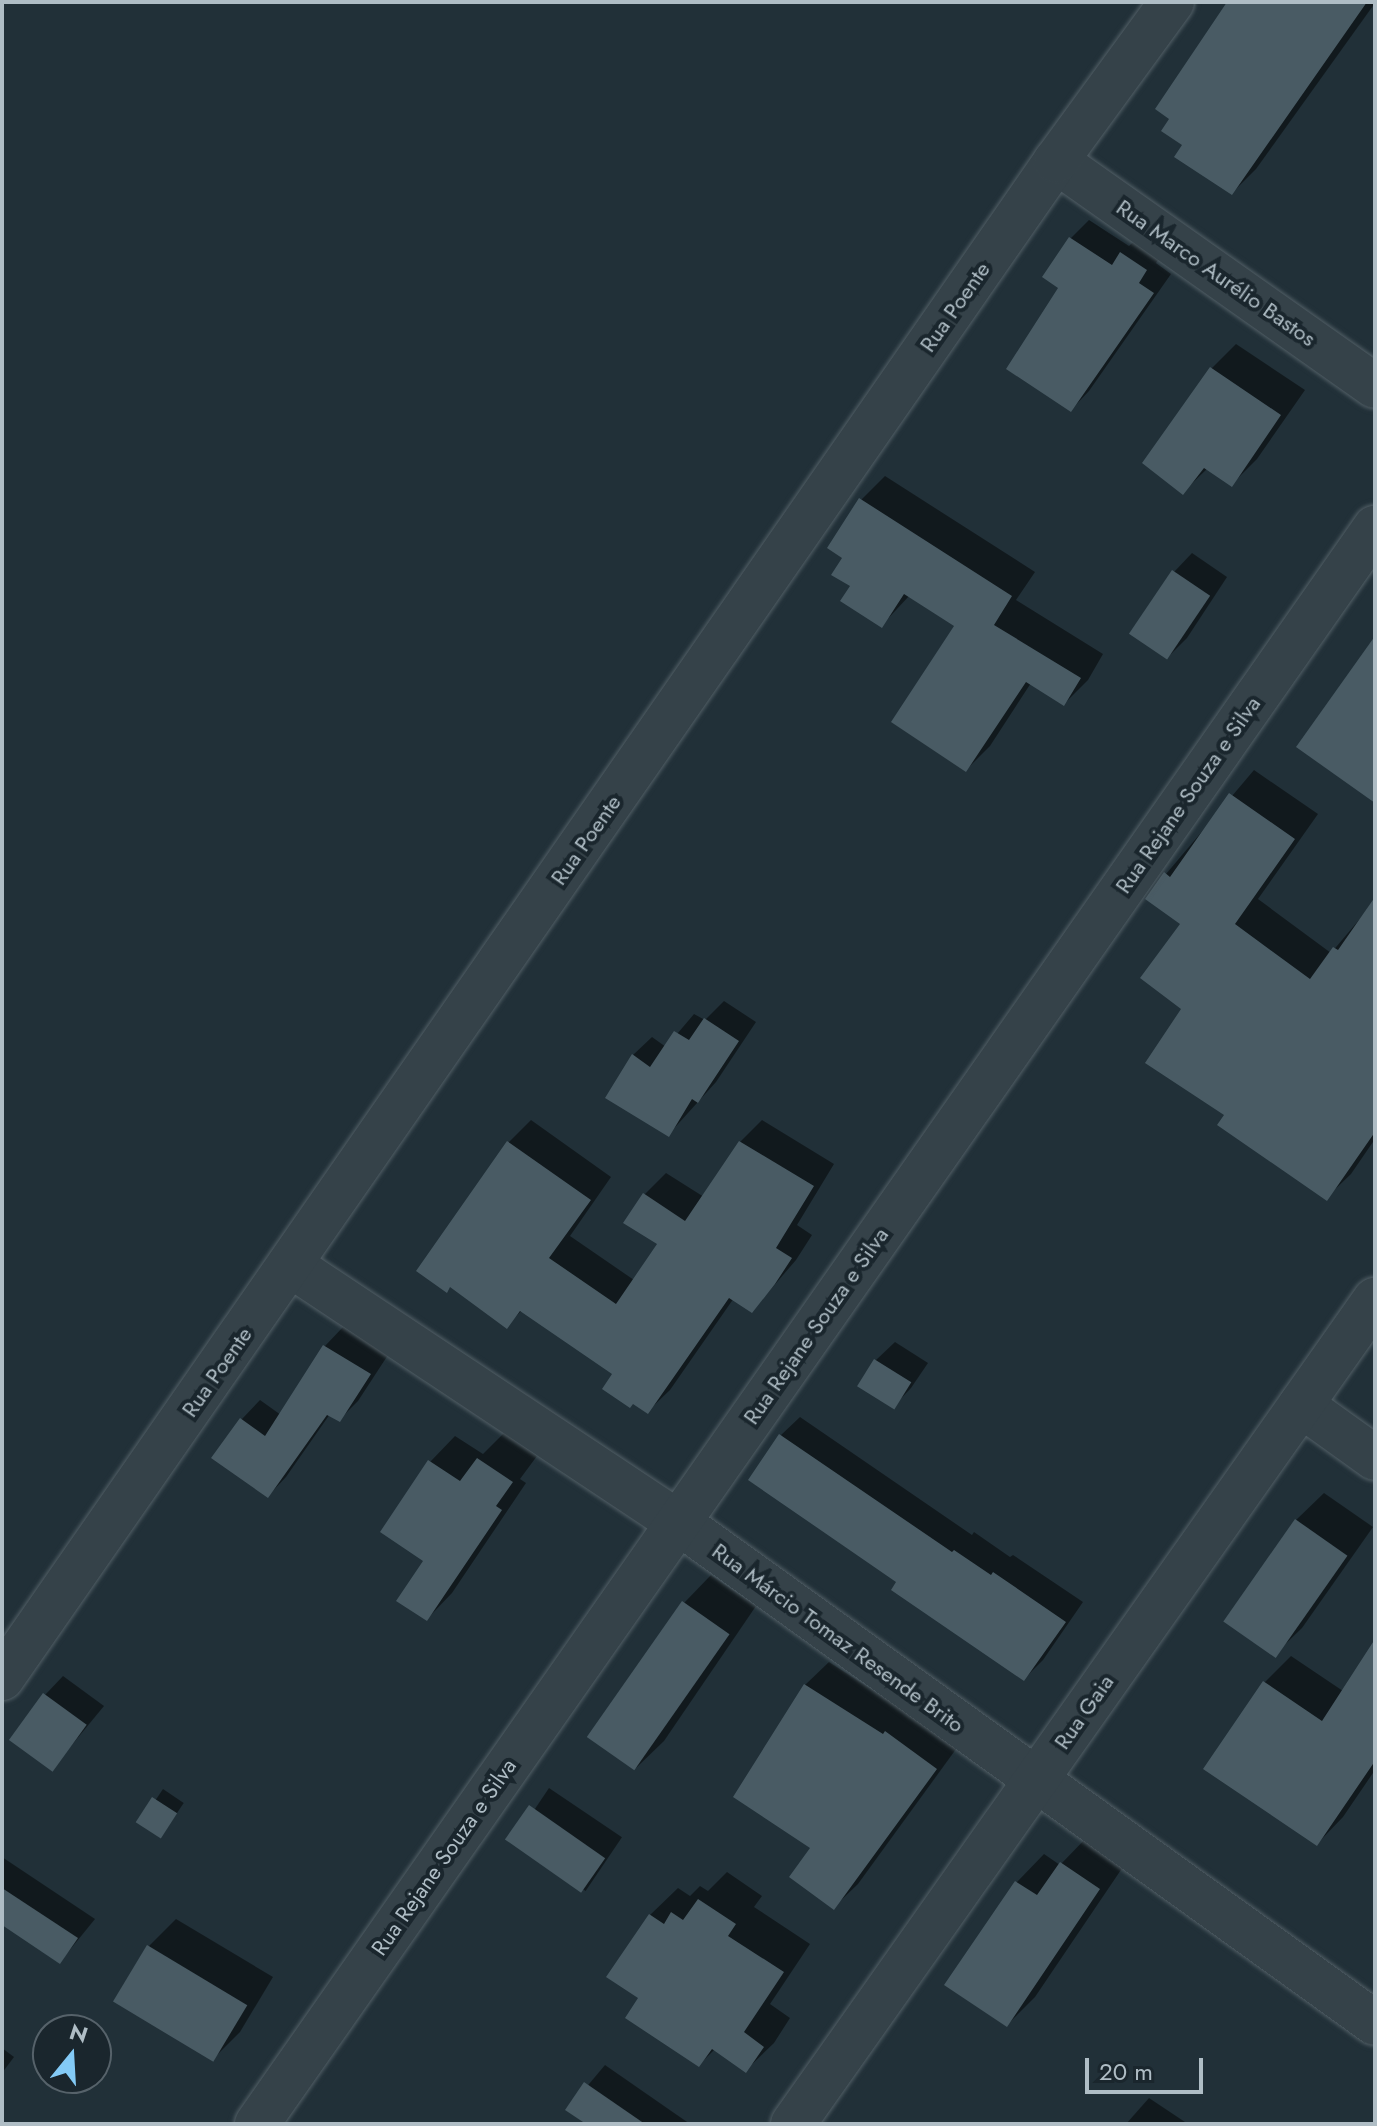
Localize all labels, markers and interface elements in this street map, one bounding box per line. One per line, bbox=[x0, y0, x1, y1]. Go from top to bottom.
street label: Rua Marco Aurélio Bastos bbox=[1111, 194, 1321, 352]
street label: Rua Poente bbox=[914, 257, 996, 357]
street label: Rua Rejane Souza e Silva bbox=[1110, 692, 1266, 898]
street label: Rua Poente bbox=[545, 790, 627, 890]
street label: Rua Rejane Souza e Silva bbox=[738, 1223, 894, 1429]
street label: Rua Poente bbox=[176, 1322, 258, 1422]
street label: Rua Márcio Tomaz Resende Brito bbox=[707, 1538, 969, 1738]
street label: Rua Gaia bbox=[1049, 1670, 1119, 1754]
street label: Rua Rejane Souza e Silva bbox=[366, 1754, 522, 1960]
north arrow bbox=[32, 2014, 112, 2094]
text: N bbox=[66, 2015, 92, 2051]
scale bar bbox=[1089, 2042, 1207, 2092]
text: 20 m bbox=[1099, 2054, 1153, 2089]

